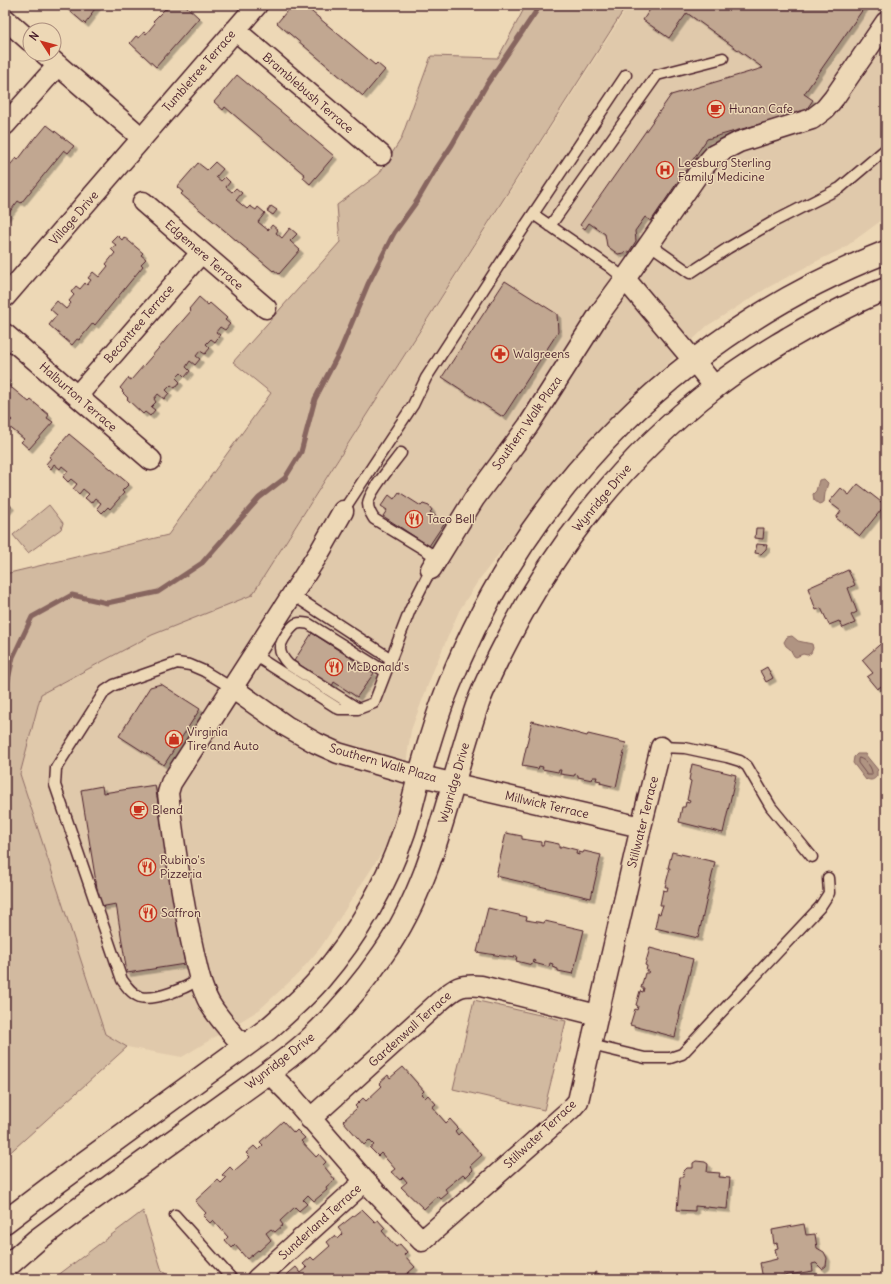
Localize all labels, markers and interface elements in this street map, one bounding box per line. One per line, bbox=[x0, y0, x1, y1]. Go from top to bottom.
north arrow bbox=[22, 22, 62, 62]
street label: Tumbletree Terrace bbox=[159, 27, 238, 115]
text: N bbox=[26, 29, 42, 43]
street label: Bramblebush Terrace bbox=[260, 49, 357, 136]
cafe icon: Hunan Cafe bbox=[706, 99, 726, 119]
place label: Hunan Cafe bbox=[729, 101, 793, 116]
place label: Leesburg Sterling Family Medicine bbox=[678, 155, 771, 184]
hospital icon: Leesburg Sterling Family Medicine bbox=[655, 160, 675, 180]
street label: Village Drive bbox=[46, 188, 101, 248]
street label: Edgemere Terrace bbox=[162, 217, 246, 293]
street label: Becontree Terrace bbox=[100, 281, 177, 366]
pharmacy icon: Walgreens bbox=[490, 344, 510, 364]
place label: Walgreens bbox=[513, 346, 570, 361]
street label: Halburton Terrace bbox=[36, 359, 120, 434]
street label: Southern Walk Plaza bbox=[489, 373, 565, 472]
street label: Wynridge Drive bbox=[569, 461, 634, 534]
restaurant icon: Taco Bell bbox=[404, 509, 424, 529]
place label: Taco Bell bbox=[427, 511, 475, 526]
restaurant icon: McDonald's bbox=[324, 657, 344, 677]
place label: McDonald's bbox=[347, 659, 409, 674]
place label: Virginia Tire and Auto bbox=[187, 724, 259, 753]
shop icon: Virginia Tire and Auto bbox=[164, 729, 184, 749]
street label: Southern Walk Plaza bbox=[328, 740, 439, 785]
street label: Wynridge Drive bbox=[435, 741, 472, 825]
street label: Stillwater Terrace bbox=[624, 775, 661, 869]
street label: Millwick Terrace bbox=[504, 788, 591, 821]
cafe icon: Blend bbox=[129, 800, 149, 820]
place label: Blend bbox=[152, 802, 183, 817]
place label: Rubino's Pizzeria bbox=[160, 852, 205, 881]
restaurant icon: Rubino's Pizzeria bbox=[137, 857, 157, 877]
restaurant icon: Saffron bbox=[138, 903, 158, 923]
place label: Saffron bbox=[161, 905, 201, 920]
street label: Gardenwall Terrace bbox=[365, 988, 454, 1070]
street label: Wynridge Drive bbox=[242, 1029, 317, 1092]
street label: Stillwater Terrace bbox=[500, 1096, 579, 1171]
street label: Sunderland Terrace bbox=[275, 1181, 364, 1263]

